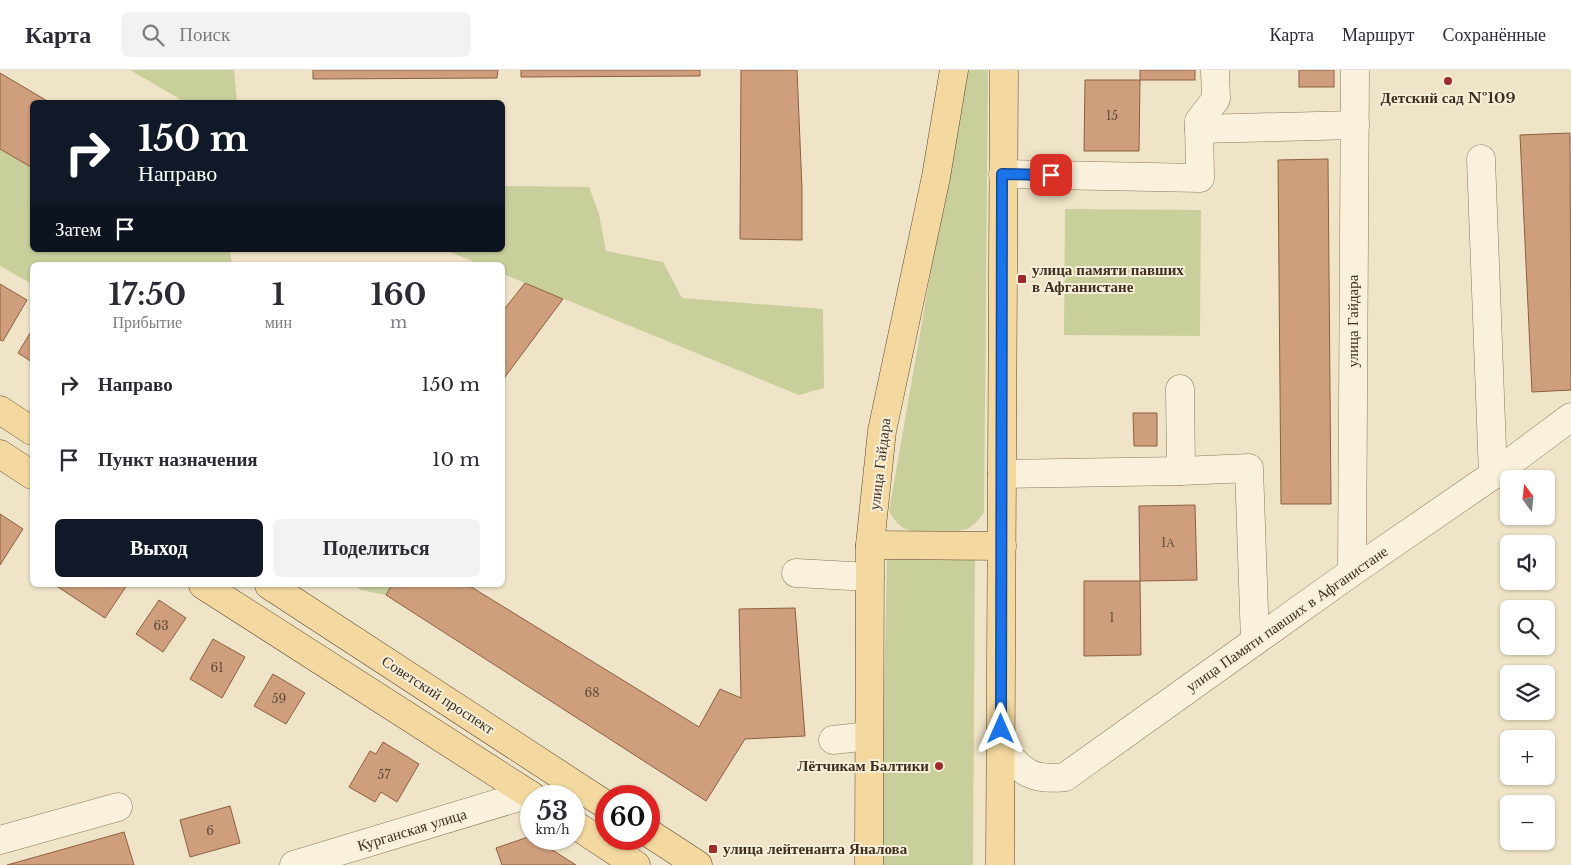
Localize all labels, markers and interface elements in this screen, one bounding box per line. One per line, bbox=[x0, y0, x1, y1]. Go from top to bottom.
search box bbox=[121, 12, 471, 57]
text: Карта bbox=[25, 20, 91, 49]
icon: search bbox=[139, 21, 167, 49]
text: Поиск bbox=[179, 23, 230, 46]
text: Карта bbox=[1269, 24, 1314, 46]
text: Маршрут bbox=[1342, 24, 1414, 46]
text: Сохранённые bbox=[1442, 24, 1546, 46]
marker: Детский сад №109 bbox=[1442, 75, 1454, 87]
place label: Детский сад №109 bbox=[1380, 88, 1516, 107]
house number: 15 bbox=[1106, 108, 1118, 123]
text: 150 m bbox=[138, 117, 249, 160]
icon: right bbox=[55, 120, 120, 185]
pin bbox=[1030, 154, 1072, 196]
text: Направо bbox=[138, 160, 217, 187]
icon: arrive bbox=[1037, 161, 1065, 189]
icon: arrive bbox=[111, 215, 139, 243]
text: Затем bbox=[55, 218, 101, 241]
place label: улица памяти павших в Афганистане bbox=[1032, 260, 1184, 296]
marker: улица памяти павших в Афганистане bbox=[1016, 273, 1028, 285]
street label: улица Гайдара bbox=[1343, 274, 1362, 367]
text: 17:50 bbox=[109, 276, 186, 313]
text: 1 bbox=[272, 276, 285, 313]
text: 160 bbox=[370, 276, 426, 313]
text: Прибытие bbox=[113, 312, 182, 332]
text: мин bbox=[265, 312, 292, 332]
text: m bbox=[390, 312, 407, 332]
icon: right bbox=[55, 371, 83, 399]
text: Направо bbox=[98, 373, 173, 396]
text: 150 m bbox=[421, 373, 480, 396]
street label: улица Гайдара bbox=[864, 416, 895, 511]
icon: arrive bbox=[55, 446, 83, 474]
text: Пункт назначения bbox=[98, 448, 258, 471]
text: 10 m bbox=[432, 448, 480, 471]
north arrow bbox=[1500, 470, 1555, 525]
map controls bbox=[1500, 470, 1555, 850]
button: Выход bbox=[55, 519, 263, 577]
button: Поделиться bbox=[273, 519, 480, 577]
house number: 1А bbox=[1161, 535, 1175, 550]
button: sound bbox=[1500, 535, 1555, 590]
street label: улица Памяти павших в Афганистане bbox=[1182, 541, 1392, 696]
button: search bbox=[1500, 600, 1555, 655]
house number: 1 bbox=[1109, 610, 1115, 625]
house number: 63 bbox=[153, 618, 169, 633]
street label: Советский проспект bbox=[378, 651, 499, 738]
house number: 61 bbox=[210, 660, 224, 675]
button: layers bbox=[1500, 665, 1555, 720]
house number: 68 bbox=[585, 685, 600, 700]
house number: 59 bbox=[272, 691, 286, 706]
position arrow bbox=[974, 702, 1026, 754]
button: + bbox=[1500, 730, 1555, 785]
place label: Лётчикам Балтики bbox=[797, 756, 929, 775]
marker: Лётчикам Балтики bbox=[933, 760, 945, 772]
house number: 57 bbox=[378, 767, 391, 782]
speed limit sign: 60 bbox=[595, 785, 660, 850]
button: − bbox=[1500, 795, 1555, 850]
text: 53 bbox=[537, 796, 568, 827]
street label: Курганская улица bbox=[355, 804, 469, 855]
text: km/h bbox=[535, 822, 570, 837]
house number: 6 bbox=[206, 823, 214, 838]
place label: улица лейтенанта Яналова bbox=[723, 839, 908, 858]
marker: улица лейтенанта Яналова bbox=[707, 843, 719, 855]

